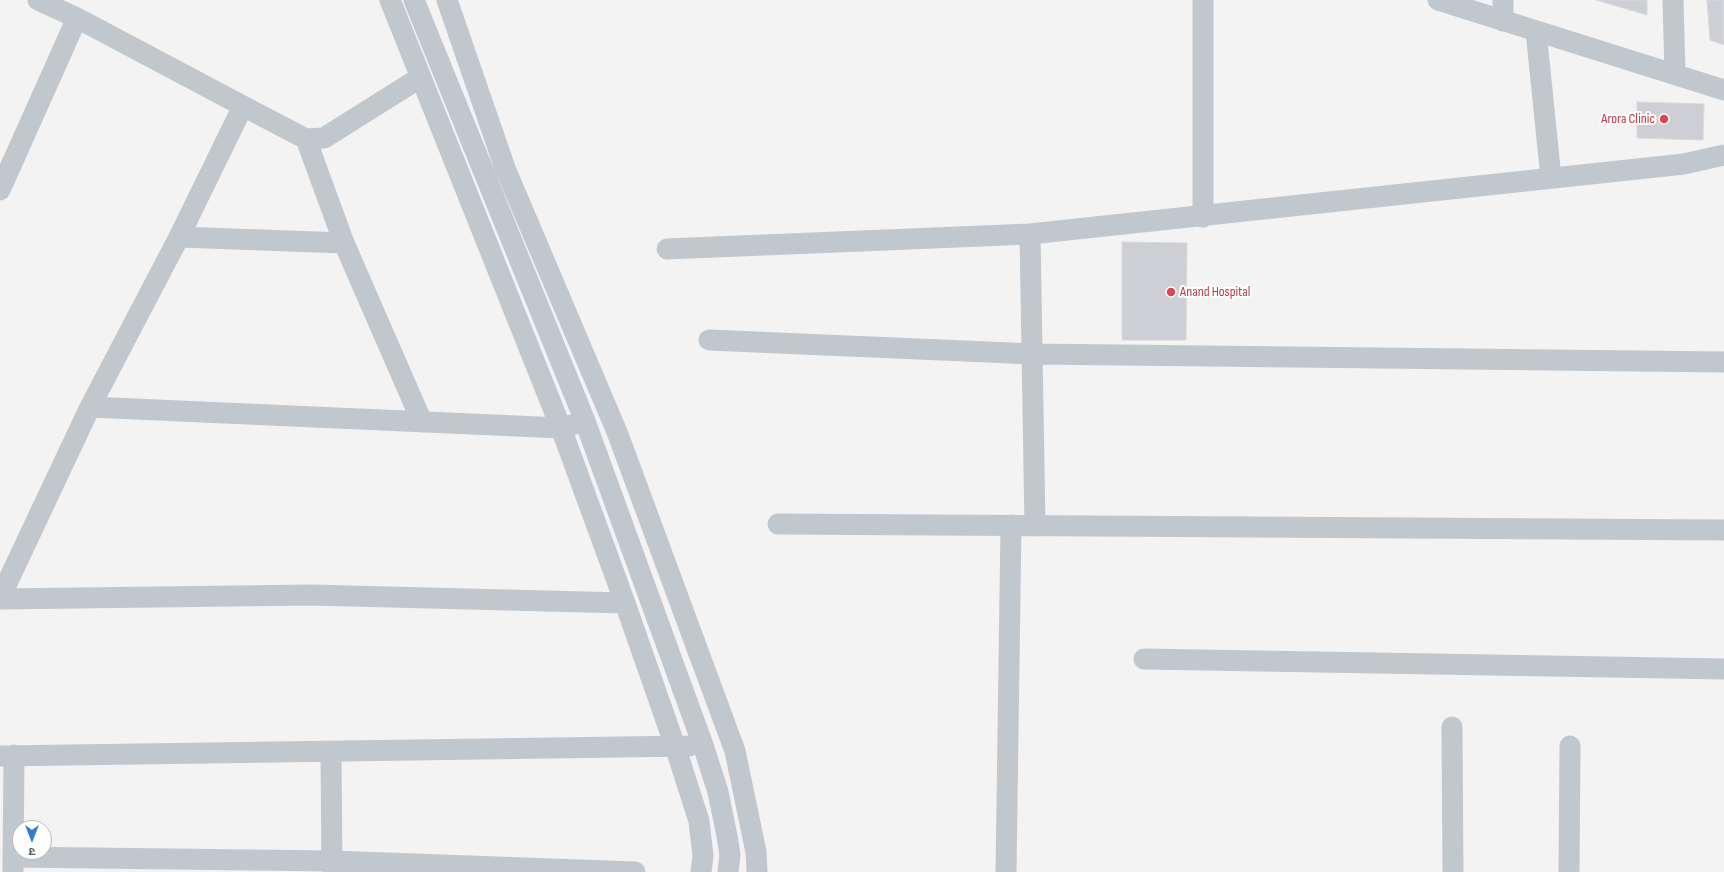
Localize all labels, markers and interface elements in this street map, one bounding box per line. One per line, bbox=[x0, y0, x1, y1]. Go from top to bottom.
place label: Arora Clinic bbox=[1601, 111, 1655, 127]
marker: Arora Clinic bbox=[1658, 113, 1670, 125]
place label: Anand Hospital bbox=[1180, 284, 1250, 300]
marker: Anand Hospital bbox=[1165, 286, 1177, 298]
north arrow bbox=[12, 820, 52, 860]
text: उ bbox=[29, 845, 35, 858]

